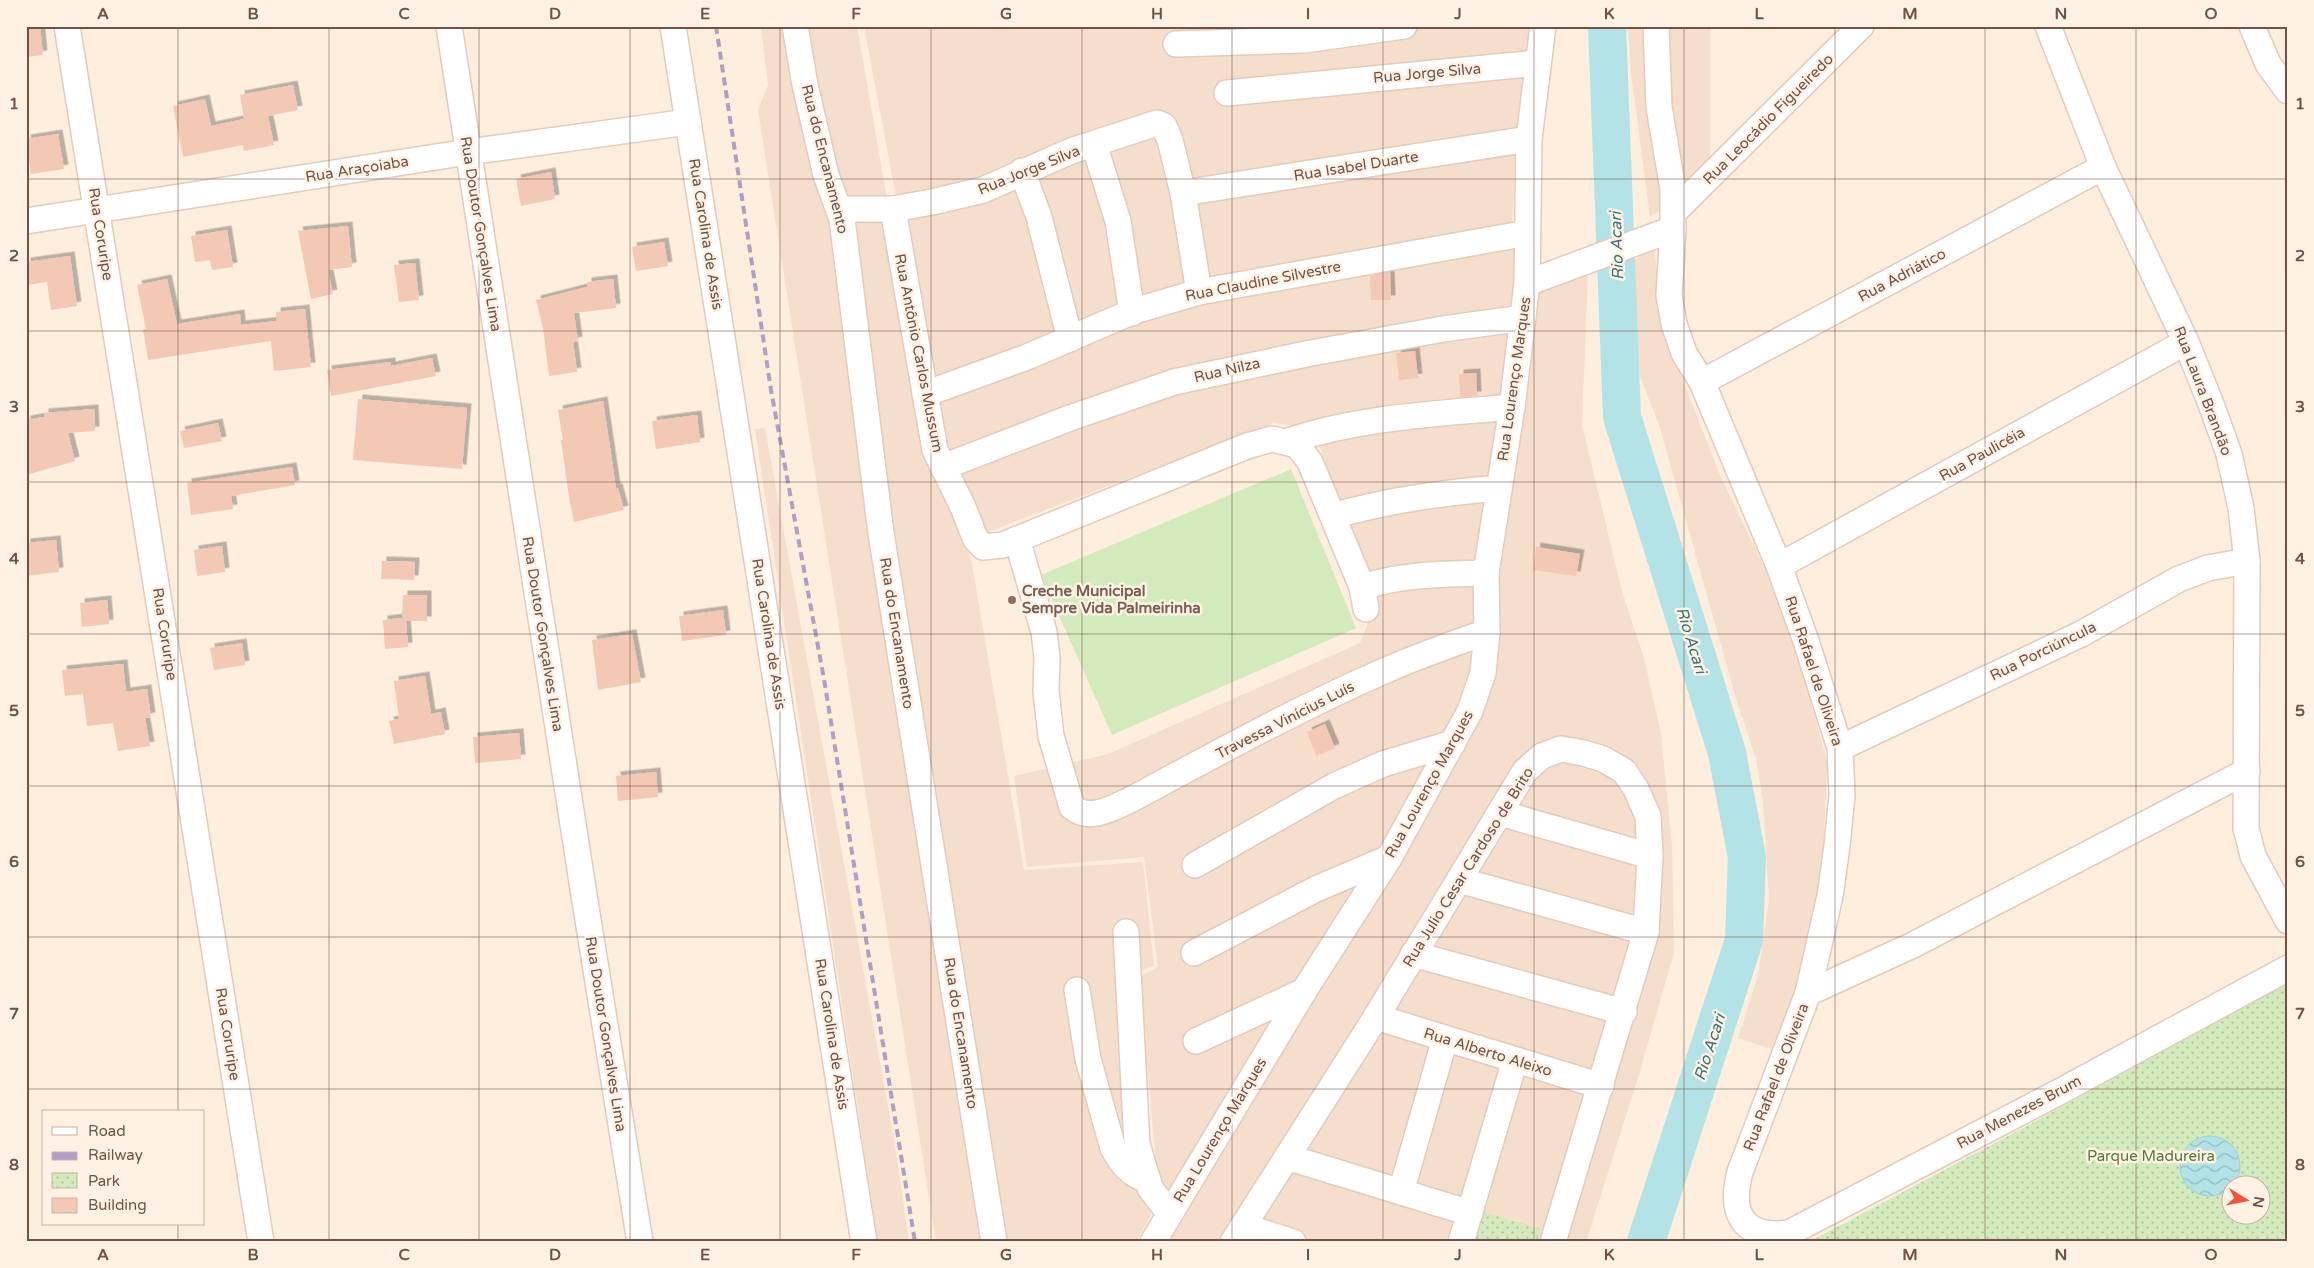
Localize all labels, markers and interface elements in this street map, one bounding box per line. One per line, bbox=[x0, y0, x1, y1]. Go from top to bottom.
text: A bbox=[97, 4, 109, 24]
text: B bbox=[247, 4, 259, 24]
text: C bbox=[398, 4, 410, 24]
text: D bbox=[549, 4, 561, 24]
text: E bbox=[700, 4, 710, 24]
text: F bbox=[851, 4, 861, 24]
text: G bbox=[1000, 4, 1012, 24]
text: H bbox=[1151, 4, 1163, 24]
text: I bbox=[1306, 4, 1310, 24]
text: J bbox=[1453, 4, 1462, 24]
text: K bbox=[1604, 4, 1615, 24]
text: L bbox=[1754, 4, 1764, 24]
text: M bbox=[1902, 4, 1918, 24]
text: N bbox=[2055, 4, 2067, 24]
text: O bbox=[2205, 4, 2218, 24]
street label: Rua Leocádio Figueiredo bbox=[1699, 50, 1837, 188]
street label: Rua Jorge Silva bbox=[1372, 59, 1482, 87]
street label: Rua do Encanamento bbox=[798, 83, 852, 235]
text: 1 bbox=[9, 94, 19, 114]
text: 1 bbox=[2295, 94, 2305, 114]
street label: Rua Doutor Gonçalves Lima bbox=[457, 135, 505, 333]
street label: Rua Jorge Silva bbox=[975, 141, 1083, 199]
street label: Rua Isabel Duarte bbox=[1292, 147, 1420, 185]
street label: Rua Araçoiaba bbox=[304, 152, 410, 186]
street label: Rua Carolina de Assis bbox=[685, 157, 727, 311]
street label: Rua Coruripe bbox=[85, 186, 117, 282]
water label: Rio Acari bbox=[1606, 209, 1628, 281]
street label: Rua Adriático bbox=[1855, 244, 1949, 306]
text: 2 bbox=[9, 246, 19, 266]
text: 2 bbox=[2295, 246, 2305, 266]
street label: Rua Antônio Carlos Mussum bbox=[891, 252, 947, 454]
street label: Rua Claudine Silvestre bbox=[1184, 257, 1342, 305]
street label: Rua Lourenço Marques bbox=[1494, 296, 1534, 462]
street label: Rua Laura Brandão bbox=[2170, 324, 2236, 458]
street label: Rua Nilza bbox=[1192, 354, 1262, 386]
text: 3 bbox=[9, 397, 19, 417]
text: 3 bbox=[2295, 397, 2305, 417]
street label: Rua Paulicéia bbox=[1936, 423, 2028, 485]
street label: Rua Doutor Gonçalves Lima bbox=[519, 535, 567, 733]
text: 4 bbox=[9, 549, 19, 569]
text: 4 bbox=[2295, 549, 2305, 569]
street label: Rua do Encanamento bbox=[876, 556, 918, 710]
street label: Rua Carolina de Assis bbox=[748, 557, 790, 711]
place label: Creche Municipal Sempre Vida Palmeirinha bbox=[1022, 582, 1201, 618]
street label: Rua Coruripe bbox=[149, 586, 181, 682]
marker: Creche Municipal Sempre Vida Palmeirinha bbox=[1006, 594, 1018, 606]
street label: Rua Rafael de Oliveira bbox=[1781, 594, 1847, 748]
water label: Rio Acari bbox=[1671, 605, 1711, 678]
street label: Rua Porciúncula bbox=[1987, 617, 2099, 685]
street label: Travessa Vinícius Luís bbox=[1213, 677, 1357, 763]
text: 5 bbox=[9, 701, 19, 721]
text: 5 bbox=[2295, 701, 2305, 721]
street label: Rua Lourenço Marques bbox=[1381, 707, 1477, 861]
street label: Rua Julio Cesar Cardoso de Brito bbox=[1399, 764, 1537, 970]
text: 6 bbox=[9, 852, 19, 872]
text: 6 bbox=[2295, 852, 2305, 872]
street label: Rua Doutor Gonçalves Lima bbox=[582, 935, 630, 1133]
street label: Rua do Encanamento bbox=[940, 956, 982, 1110]
street label: Rua Carolina de Assis bbox=[811, 957, 853, 1111]
street label: Rua Coruripe bbox=[212, 986, 244, 1082]
street label: Rua Rafael de Oliveira bbox=[1740, 1001, 1812, 1153]
text: 7 bbox=[9, 1004, 19, 1024]
text: 7 bbox=[2295, 1004, 2305, 1024]
water label: Rio Acari bbox=[1690, 1010, 1731, 1083]
street label: Rua Alberto Aleixo bbox=[1422, 1024, 1554, 1080]
street label: Rua Lourenço Marques bbox=[1170, 1054, 1270, 1206]
street label: Rua Menezes Brum bbox=[1954, 1072, 2084, 1152]
legend bbox=[42, 1110, 205, 1226]
text: Road bbox=[88, 1122, 126, 1140]
text: Railway bbox=[88, 1146, 143, 1164]
park label: Parque Madureira bbox=[2087, 1147, 2215, 1165]
text: 8 bbox=[9, 1155, 19, 1175]
text: 8 bbox=[2295, 1155, 2305, 1175]
text: Park bbox=[88, 1172, 120, 1190]
north arrow bbox=[2222, 1176, 2272, 1226]
text: N bbox=[2249, 1195, 2268, 1209]
text: Building bbox=[88, 1196, 147, 1214]
text: A bbox=[97, 1245, 109, 1265]
text: B bbox=[247, 1245, 259, 1265]
text: C bbox=[398, 1245, 410, 1265]
text: D bbox=[549, 1245, 561, 1265]
text: E bbox=[700, 1245, 710, 1265]
text: F bbox=[851, 1245, 861, 1265]
text: G bbox=[1000, 1245, 1012, 1265]
text: H bbox=[1151, 1245, 1163, 1265]
text: I bbox=[1306, 1245, 1310, 1265]
text: J bbox=[1453, 1245, 1462, 1265]
text: K bbox=[1604, 1245, 1615, 1265]
text: L bbox=[1754, 1245, 1764, 1265]
text: M bbox=[1902, 1245, 1918, 1265]
text: N bbox=[2055, 1245, 2067, 1265]
text: O bbox=[2205, 1245, 2218, 1265]

